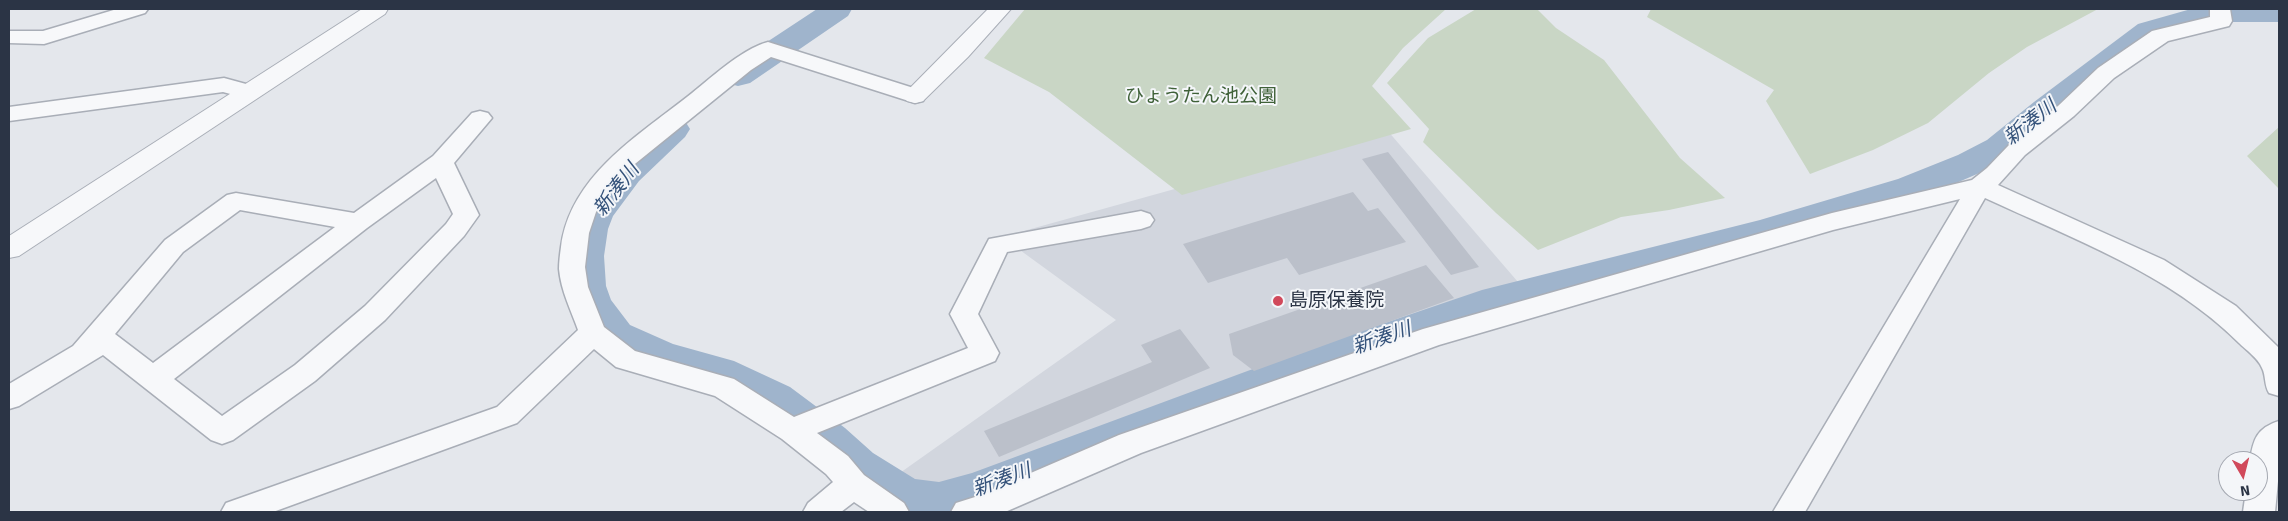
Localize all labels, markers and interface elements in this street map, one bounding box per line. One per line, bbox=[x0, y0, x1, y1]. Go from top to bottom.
park label: ひょうたん池公園 bbox=[1125, 86, 1277, 108]
water label: 新湊川 bbox=[2000, 95, 2062, 151]
water label: 新湊川 bbox=[589, 159, 645, 221]
place label: 島原保養院 bbox=[1289, 290, 1384, 312]
marker: 島原保養院 bbox=[1271, 294, 1285, 308]
water label: 新湊川 bbox=[1350, 318, 1414, 360]
north arrow bbox=[2218, 451, 2268, 501]
water label: 新湊川 bbox=[970, 459, 1034, 503]
text: N bbox=[2239, 481, 2251, 499]

